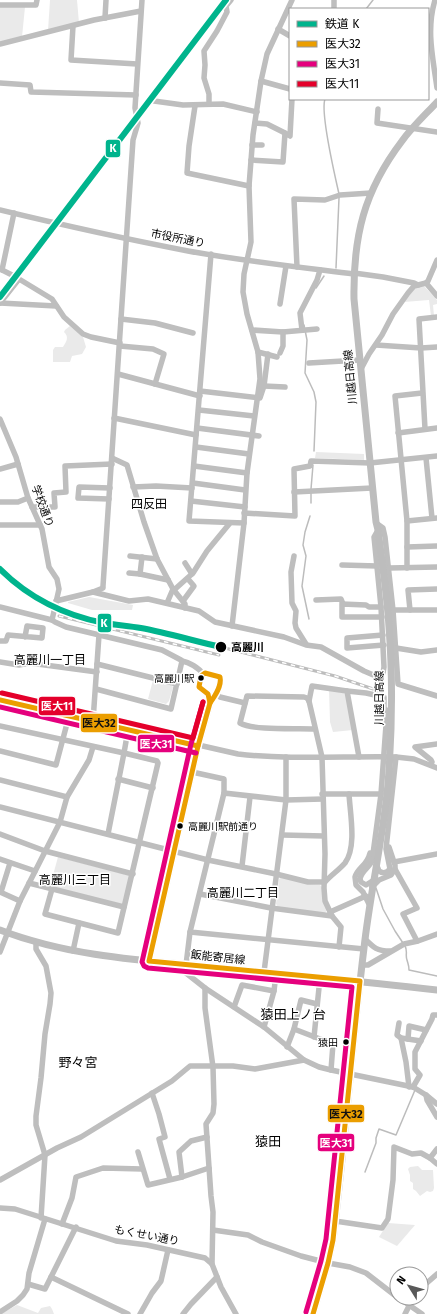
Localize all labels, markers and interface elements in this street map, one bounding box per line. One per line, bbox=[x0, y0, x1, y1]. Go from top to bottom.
legend bbox=[289, 8, 429, 100]
text: 鉄道 K bbox=[325, 17, 360, 31]
text: 医大32 bbox=[325, 37, 361, 51]
text: 医大31 bbox=[325, 57, 360, 71]
text: 医大11 bbox=[325, 77, 359, 91]
line badge: K bbox=[105, 139, 121, 158]
text: K bbox=[110, 142, 118, 155]
street label: 市役所通り bbox=[150, 227, 206, 250]
street label: 川越日高線 bbox=[342, 349, 359, 405]
street label: 学校通り bbox=[29, 483, 56, 529]
district label: 四反田 bbox=[131, 497, 167, 511]
line badge: K bbox=[97, 613, 112, 633]
text: K bbox=[101, 617, 109, 630]
marker: 高麗川 bbox=[214, 640, 228, 654]
place label: 高麗川 bbox=[231, 641, 264, 654]
district label: 高麗川一丁目 bbox=[14, 653, 86, 667]
street label: 川越日高線 bbox=[373, 671, 386, 726]
place label: 高麗川駅 bbox=[154, 673, 195, 685]
marker: 高麗川駅 bbox=[196, 673, 206, 683]
line badge: 医大11 bbox=[38, 696, 76, 716]
text: 医大11 bbox=[41, 700, 73, 713]
line badge: 医大32 bbox=[80, 713, 118, 733]
text: 医大32 bbox=[82, 717, 116, 730]
line badge: 医大31 bbox=[137, 734, 175, 753]
text: 医大31 bbox=[140, 738, 172, 751]
marker: 高麗川駅前通り bbox=[175, 821, 185, 831]
place label: 高麗川駅前通り bbox=[188, 821, 258, 833]
district label: 高麗川三丁目 bbox=[39, 873, 111, 887]
district label: 高麗川二丁目 bbox=[207, 886, 279, 900]
street label: 飯能寄居線 bbox=[190, 948, 246, 967]
district label: 猿田上ノ台 bbox=[260, 1007, 326, 1022]
place label: 猿田 bbox=[318, 1037, 338, 1049]
marker: 猿田 bbox=[341, 1037, 351, 1047]
district label: 野々宮 bbox=[58, 1055, 98, 1070]
line badge: 医大32 bbox=[327, 1104, 365, 1123]
text: 医大32 bbox=[329, 1108, 363, 1121]
line badge: 医大31 bbox=[317, 1133, 355, 1152]
district label: 猿田 bbox=[255, 1134, 281, 1149]
text: 医大31 bbox=[320, 1137, 352, 1150]
street label: もくせい通り bbox=[113, 1223, 181, 1248]
north arrow bbox=[389, 1266, 429, 1306]
text: N bbox=[394, 1273, 409, 1287]

